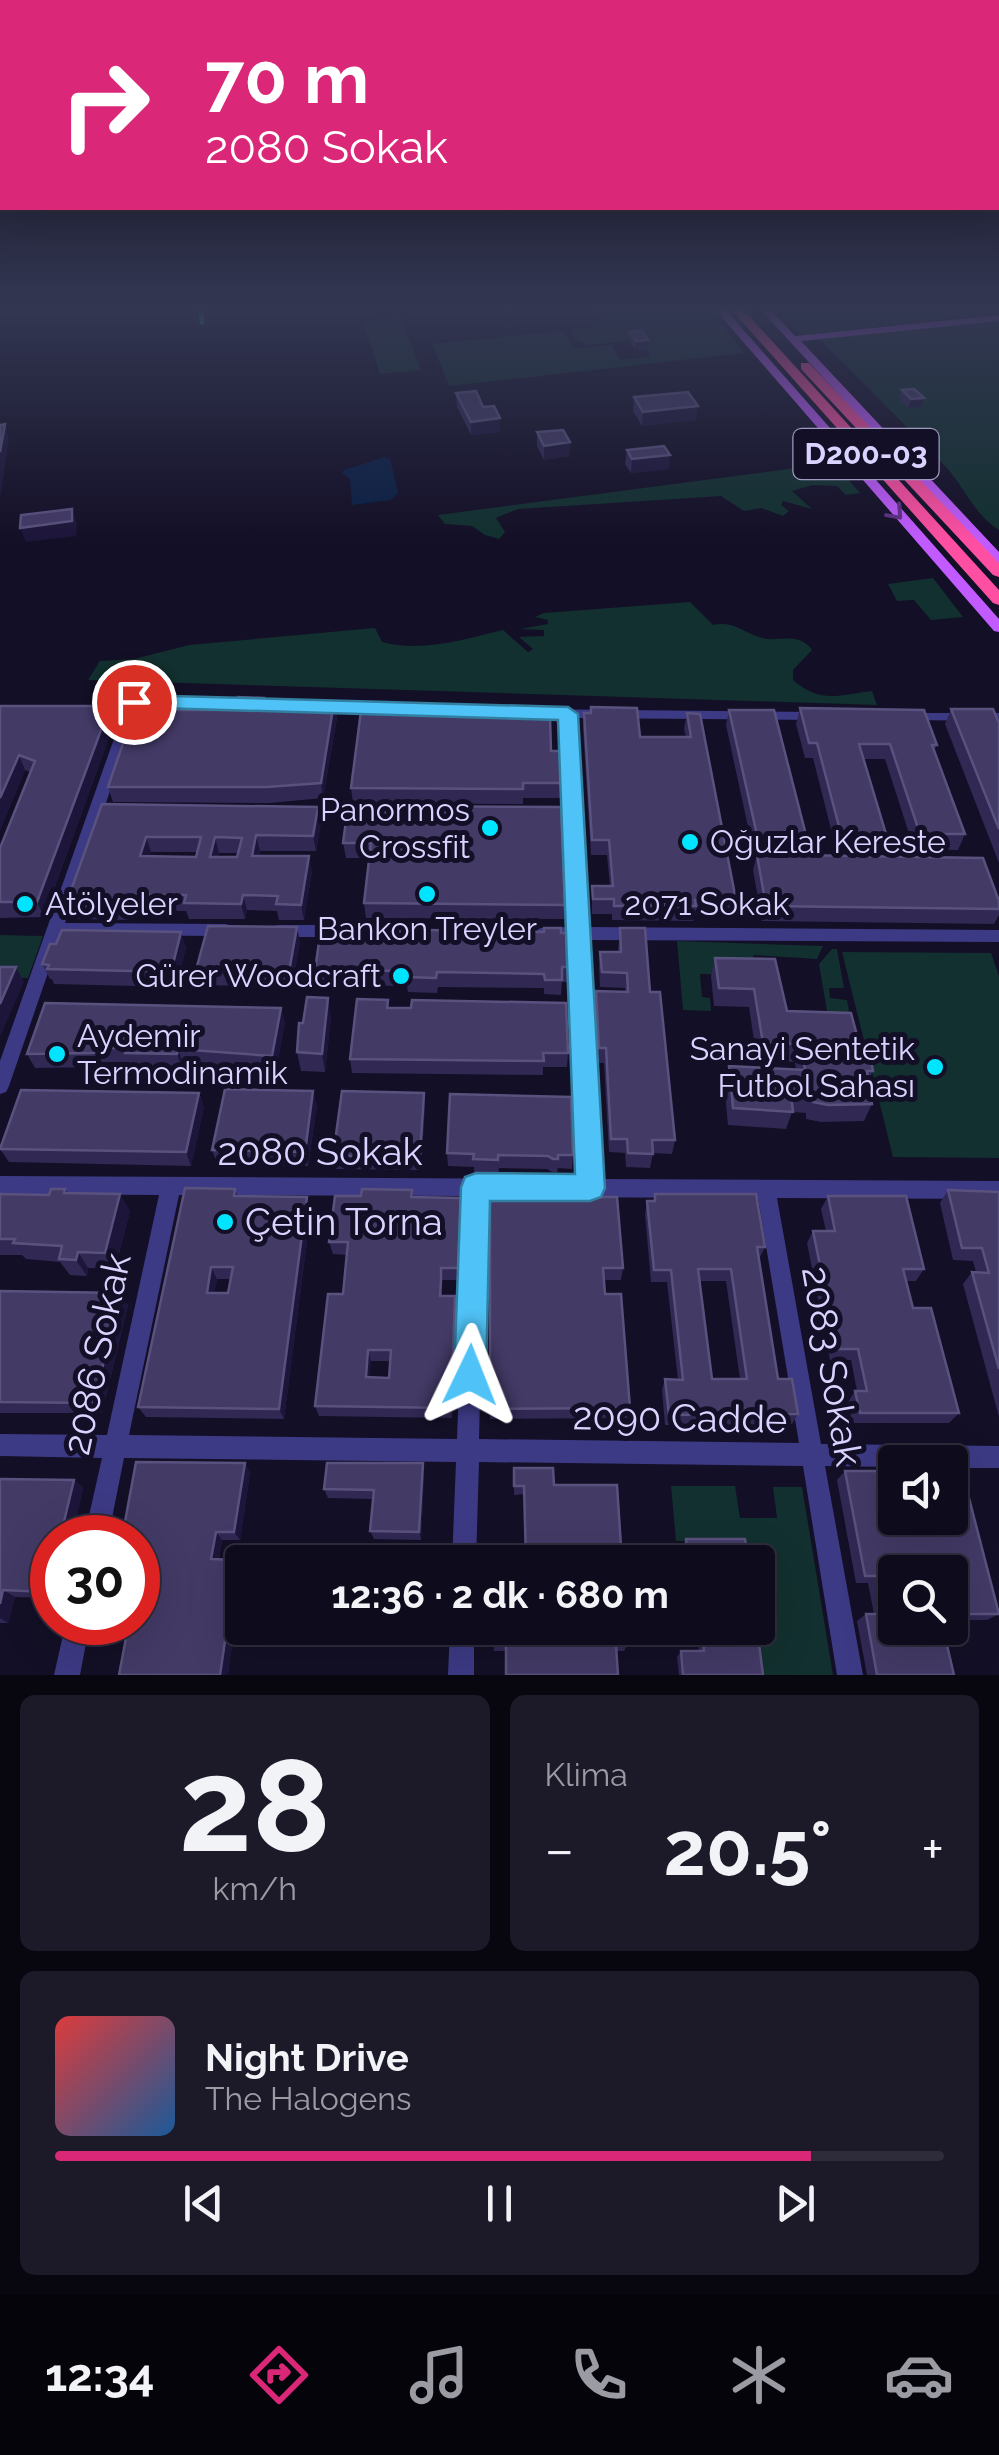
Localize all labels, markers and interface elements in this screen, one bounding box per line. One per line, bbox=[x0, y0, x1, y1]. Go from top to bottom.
text: 70 m bbox=[205, 37, 369, 119]
icon: right bbox=[40, 40, 170, 170]
text: 2080 Sokak bbox=[205, 121, 448, 174]
road number: D200-03 bbox=[794, 429, 938, 479]
one-way arrow bbox=[885, 501, 903, 519]
pin bbox=[92, 660, 177, 745]
icon: arrive bbox=[107, 675, 162, 730]
place label: Panormos Crossfit bbox=[320, 791, 470, 865]
marker: Panormos Crossfit bbox=[479, 817, 501, 839]
place label: Oğuzlar Kereste bbox=[710, 823, 946, 860]
marker: Oğuzlar Kereste bbox=[679, 831, 701, 853]
marker: Bankon Treyler bbox=[416, 883, 438, 905]
place label: Atölyeler bbox=[45, 885, 178, 922]
street label: 2071 Sokak bbox=[625, 885, 789, 922]
marker: Atölyeler bbox=[14, 893, 36, 915]
place label: Bankon Treyler bbox=[317, 910, 537, 947]
place label: Gürer Woodcraft bbox=[135, 957, 381, 994]
marker: Gürer Woodcraft bbox=[390, 965, 412, 987]
place label: Aydemir Termodinamik bbox=[77, 1017, 288, 1091]
place label: Sanayi Sentetik Futbol Sahası bbox=[690, 1030, 915, 1104]
marker: Aydemir Termodinamik bbox=[46, 1043, 68, 1065]
marker: Sanayi Sentetik Futbol Sahası bbox=[924, 1056, 946, 1078]
street label: 2080 Sokak bbox=[217, 1129, 423, 1174]
place label: Çetin Torna bbox=[245, 1199, 443, 1244]
marker: Çetin Torna bbox=[214, 1211, 236, 1233]
street label: 2086 Sokak bbox=[53, 1249, 140, 1459]
street label: 2083 Sokak bbox=[793, 1262, 872, 1469]
position arrow bbox=[418, 1323, 522, 1427]
street label: 2090 Cadde bbox=[572, 1393, 788, 1442]
map controls bbox=[878, 1445, 968, 1645]
button: sound bbox=[878, 1445, 968, 1535]
speed limit sign: 30 bbox=[30, 1515, 160, 1645]
button: search bbox=[878, 1555, 968, 1645]
text: 12:36 · 2 dk · 680 m bbox=[331, 1572, 669, 1617]
text: 28 bbox=[179, 1729, 331, 1881]
text: Klima bbox=[545, 1756, 628, 1793]
text: 20.5° bbox=[664, 1804, 832, 1893]
text: − bbox=[545, 1817, 574, 1882]
text: + bbox=[921, 1817, 944, 1882]
text: km/h bbox=[213, 1870, 297, 1907]
text: Night Drive bbox=[205, 2035, 409, 2080]
text: The Halogens bbox=[205, 2080, 411, 2117]
icon: previous bbox=[176, 2176, 231, 2231]
icon: pause bbox=[472, 2176, 527, 2231]
icon: next bbox=[768, 2176, 823, 2231]
icon: directions bbox=[244, 2340, 314, 2410]
icon: music bbox=[404, 2340, 474, 2410]
icon: phone bbox=[564, 2340, 634, 2410]
icon: climate bbox=[724, 2340, 794, 2410]
icon: car bbox=[884, 2340, 954, 2410]
text: 12:34 bbox=[45, 2349, 154, 2402]

